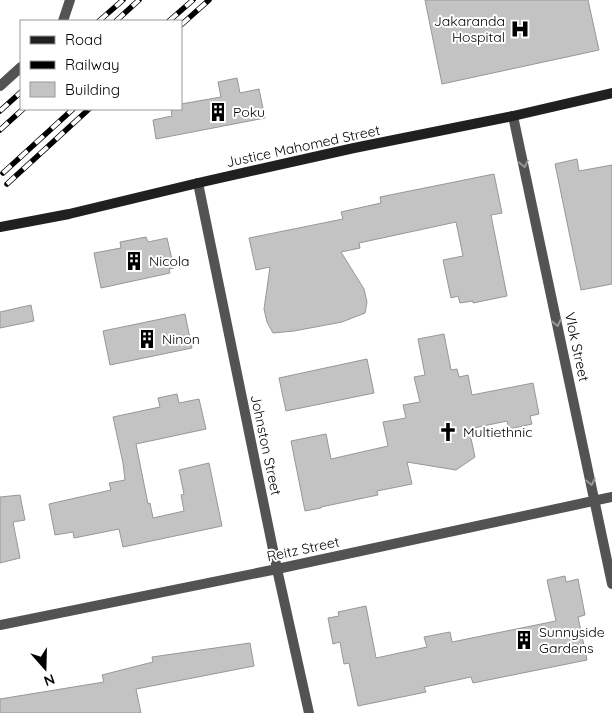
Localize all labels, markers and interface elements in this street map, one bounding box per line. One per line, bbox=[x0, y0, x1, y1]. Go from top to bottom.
place label: Jakaranda Hospital bbox=[434, 12, 505, 46]
hospital icon: Jakaranda Hospital bbox=[509, 18, 531, 40]
legend bbox=[20, 20, 182, 110]
text: Road bbox=[65, 30, 102, 49]
text: Railway bbox=[65, 55, 120, 74]
text: Building bbox=[65, 80, 120, 99]
building icon: Poku bbox=[207, 101, 229, 123]
place label: Poku bbox=[233, 103, 265, 121]
street label: Justice Mahomed Street bbox=[224, 121, 382, 171]
one-way arrow bbox=[518, 160, 528, 169]
building icon: Nicola bbox=[123, 250, 145, 272]
place label: Nicola bbox=[149, 252, 190, 270]
street label: Vlok Street bbox=[561, 311, 593, 384]
one-way arrow bbox=[552, 319, 562, 328]
building icon: Ninon bbox=[136, 328, 158, 350]
place label: Ninon bbox=[162, 330, 200, 348]
street label: Johnston Street bbox=[247, 393, 285, 497]
church icon: Multiethnic bbox=[437, 421, 459, 443]
place label: Multiethnic bbox=[463, 423, 532, 441]
one-way arrow bbox=[585, 478, 596, 486]
street label: Reitz Street bbox=[265, 532, 341, 565]
place label: Sunnyside Gardens bbox=[539, 623, 605, 657]
building icon: Sunnyside Gardens bbox=[513, 629, 535, 651]
north arrow bbox=[20, 643, 70, 693]
text: N bbox=[42, 670, 57, 690]

